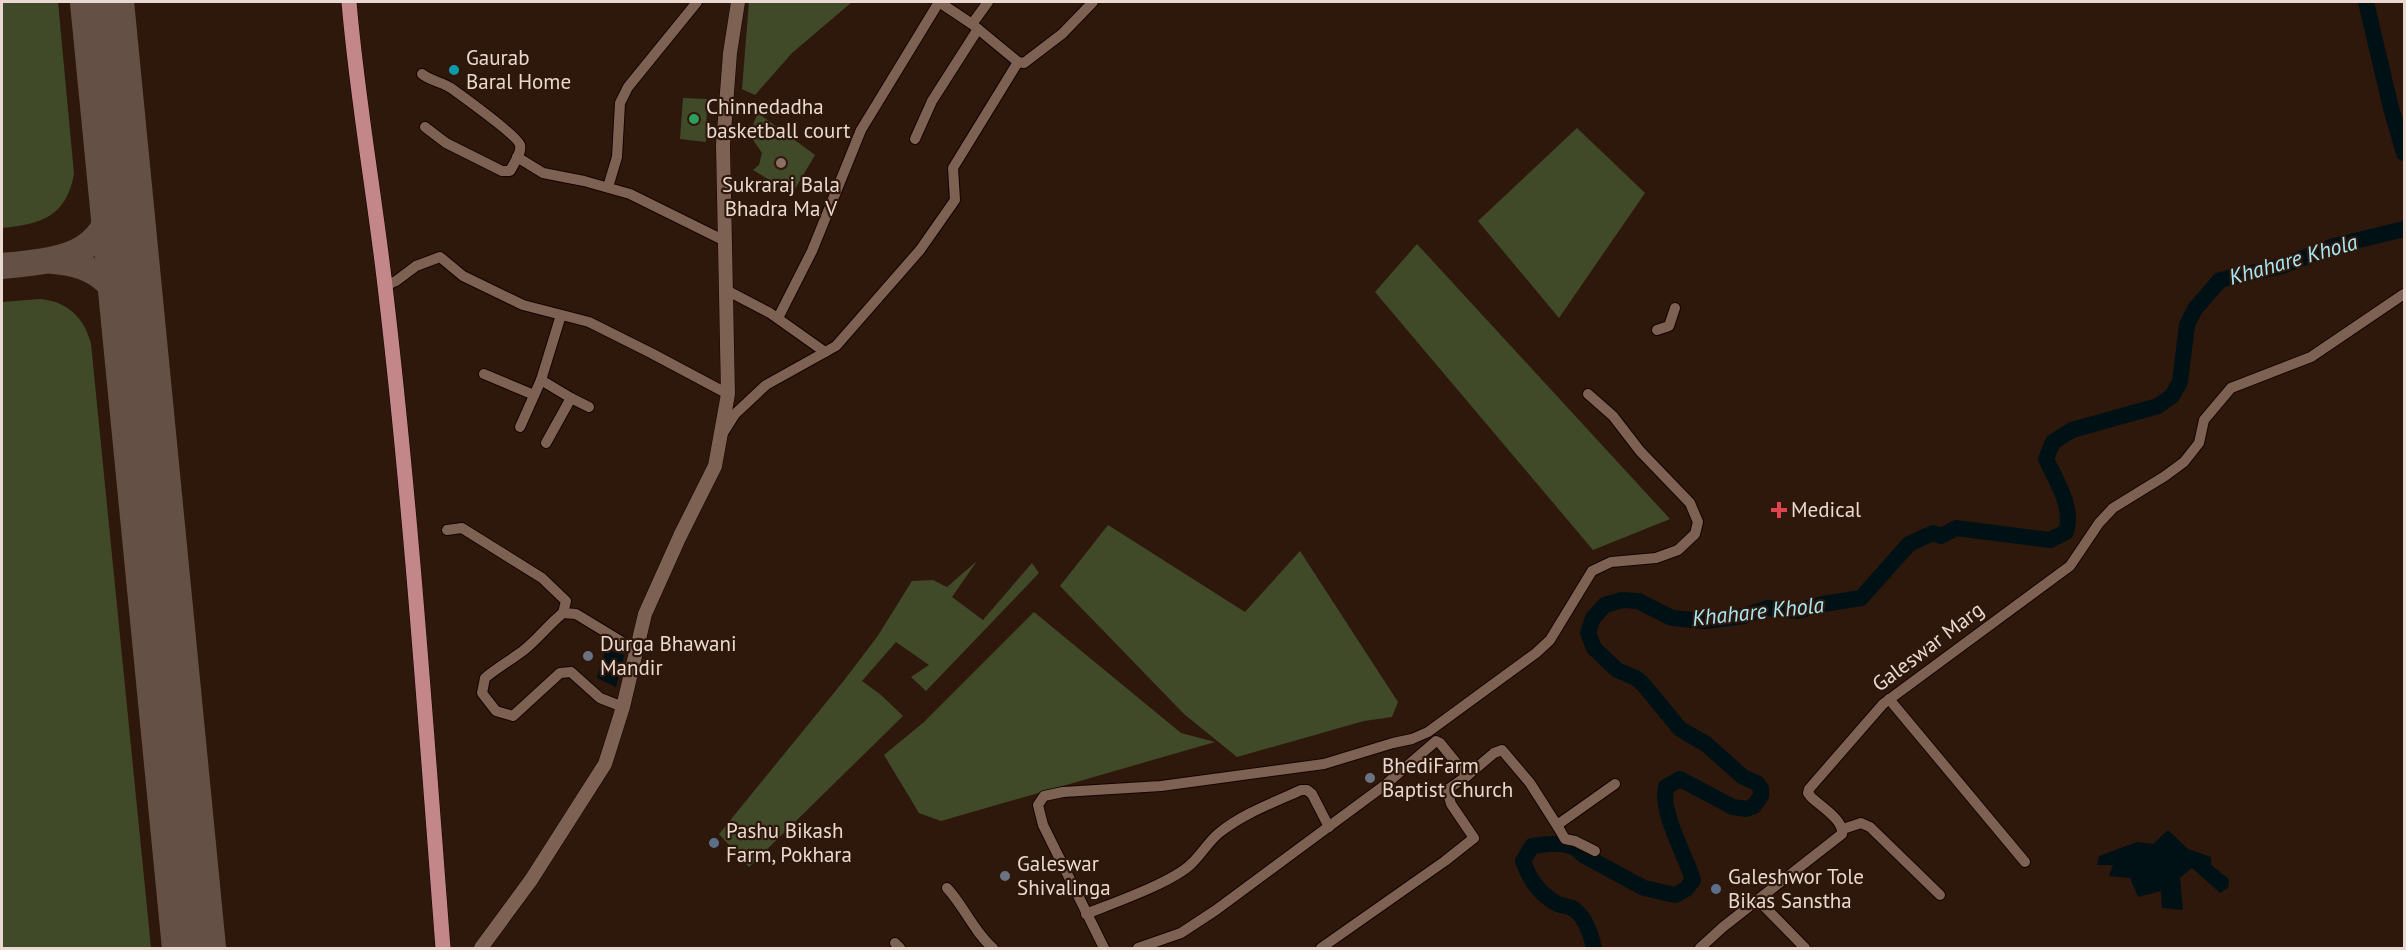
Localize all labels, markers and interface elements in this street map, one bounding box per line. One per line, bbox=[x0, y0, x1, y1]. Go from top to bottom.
place label: Gaurab Baral Home bbox=[466, 44, 571, 95]
marker: Gaurab Baral Home bbox=[447, 63, 461, 77]
place label: Chinnedadha basketball court bbox=[706, 93, 850, 144]
marker: Chinnedadha basketball court bbox=[687, 112, 701, 126]
marker: Sukraraj Bala Bhadra Ma V bbox=[774, 156, 788, 170]
place label: Sukraraj Bala Bhadra Ma V bbox=[722, 171, 840, 222]
water label: Khahare Khola bbox=[2225, 227, 2361, 291]
place label: Medical bbox=[1791, 496, 1861, 523]
marker: Medical bbox=[1772, 503, 1786, 517]
water label: Khahare Khola bbox=[1691, 590, 1826, 632]
street label: Galeswar Marg bbox=[1866, 596, 1989, 697]
place label: Durga Bhawani Mandir bbox=[600, 630, 737, 681]
marker: Durga Bhawani Mandir bbox=[581, 649, 595, 663]
place label: BhediFarm Baptist Church bbox=[1382, 752, 1513, 803]
marker: BhediFarm Baptist Church bbox=[1363, 771, 1377, 785]
place label: Pashu Bikash Farm, Pokhara bbox=[726, 817, 852, 868]
marker: Pashu Bikash Farm, Pokhara bbox=[707, 836, 721, 850]
place label: Galeswar Shivalinga bbox=[1017, 850, 1111, 901]
place label: Galeshwor Tole Bikas Sanstha bbox=[1728, 863, 1864, 914]
marker: Galeswar Shivalinga bbox=[998, 869, 1012, 883]
marker: Galeshwor Tole Bikas Sanstha bbox=[1709, 882, 1723, 896]

